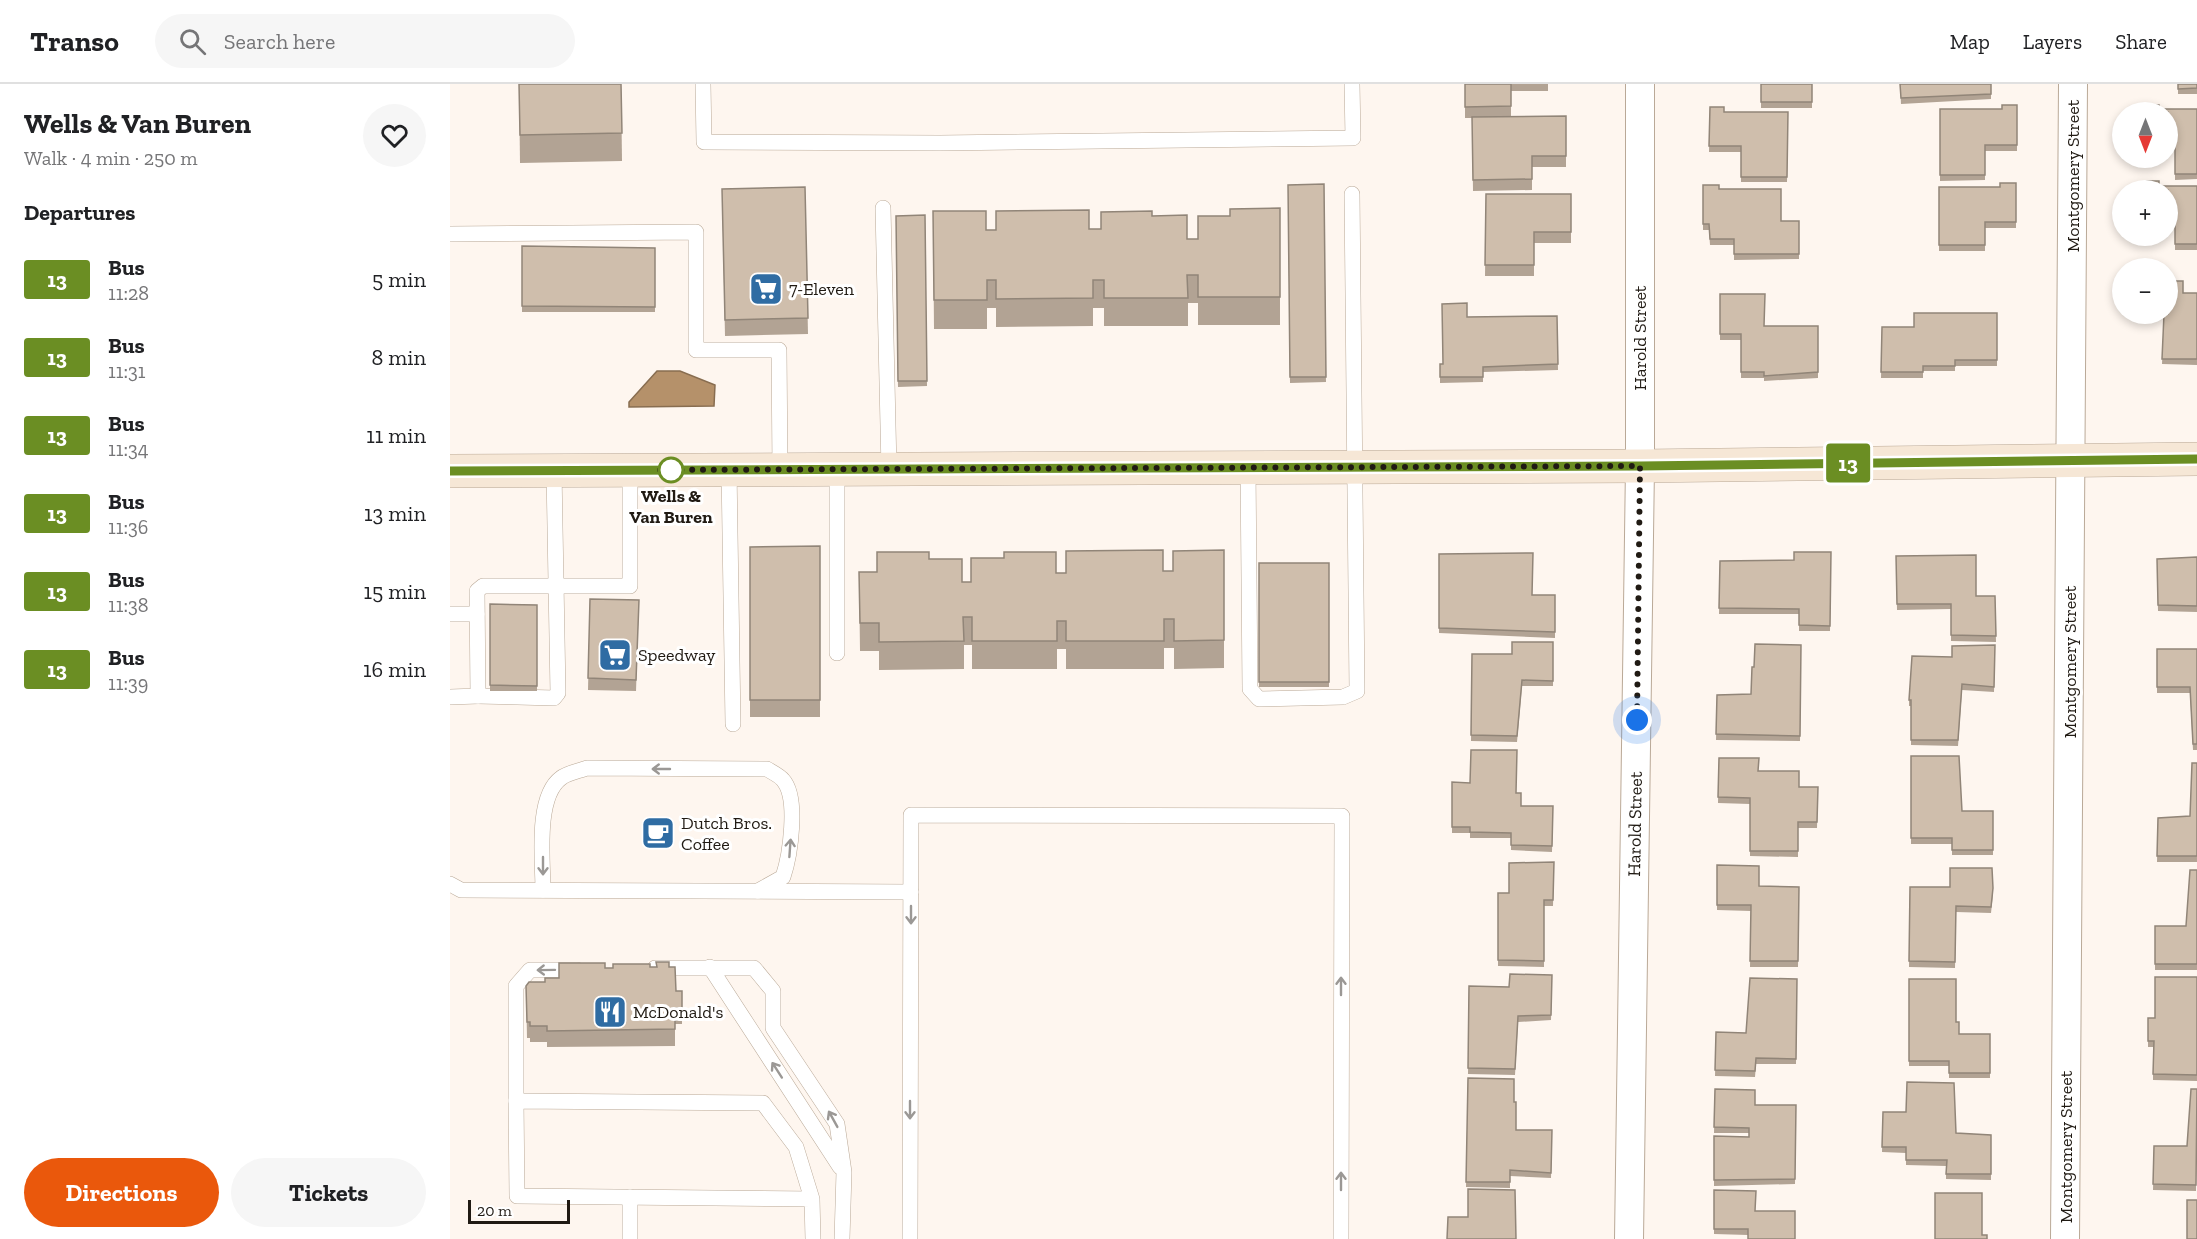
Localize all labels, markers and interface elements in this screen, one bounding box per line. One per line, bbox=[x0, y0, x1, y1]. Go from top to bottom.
search box bbox=[155, 14, 575, 68]
text: Transo bbox=[30, 25, 119, 58]
icon: search bbox=[176, 25, 209, 58]
text: Search here bbox=[224, 28, 335, 55]
text: Map bbox=[1950, 29, 1990, 54]
text: Layers bbox=[2023, 29, 2082, 54]
text: Share bbox=[2115, 29, 2167, 54]
street label: Montgomery Street bbox=[2062, 99, 2084, 252]
north arrow bbox=[2112, 102, 2178, 168]
map controls bbox=[2112, 102, 2178, 324]
button: heart bbox=[363, 104, 426, 167]
text: Wells & Van Buren bbox=[24, 107, 251, 140]
text: Walk · 4 min · 250 m bbox=[24, 146, 198, 170]
button: + bbox=[2112, 180, 2178, 246]
text: Departures bbox=[24, 199, 135, 226]
text: Bus bbox=[108, 254, 145, 281]
button: − bbox=[2112, 258, 2178, 324]
text: 5 min bbox=[372, 266, 426, 293]
text: 13 bbox=[47, 267, 67, 292]
supermarket icon: 7-Eleven bbox=[748, 271, 784, 307]
place label: 7-Eleven bbox=[789, 278, 855, 300]
text: 11:28 bbox=[108, 281, 149, 305]
street label: Harold Street bbox=[1629, 285, 1651, 391]
text: Bus bbox=[108, 332, 145, 359]
text: 8 min bbox=[371, 344, 426, 371]
text: 13 bbox=[47, 345, 67, 370]
text: 11:31 bbox=[108, 359, 145, 383]
text: Bus bbox=[108, 410, 145, 437]
text: 11 min bbox=[366, 422, 426, 449]
text: 13 bbox=[47, 423, 67, 448]
text: 11:34 bbox=[108, 437, 148, 461]
line badge: 13 bbox=[1821, 444, 1875, 482]
text: 13 bbox=[1838, 451, 1858, 476]
marker: Wells & Van Buren bbox=[658, 457, 684, 483]
place label: Wells & Van Buren bbox=[629, 485, 713, 528]
text: Bus bbox=[108, 488, 145, 515]
text: 13 min bbox=[364, 500, 426, 527]
text: 13 bbox=[47, 501, 67, 526]
text: 11:36 bbox=[108, 515, 148, 539]
text: Bus bbox=[108, 566, 145, 593]
text: 15 min bbox=[364, 578, 426, 605]
text: 13 bbox=[47, 579, 67, 604]
street label: Montgomery Street bbox=[2059, 585, 2081, 738]
text: 11:38 bbox=[108, 593, 148, 617]
supermarket icon: Speedway bbox=[597, 637, 633, 673]
text: Bus bbox=[108, 644, 145, 671]
place label: Speedway bbox=[638, 644, 716, 666]
text: 16 min bbox=[363, 656, 426, 683]
text: 13 bbox=[47, 657, 67, 682]
text: 11:39 bbox=[108, 671, 148, 695]
your location bbox=[1622, 705, 1652, 735]
one-way arrow bbox=[651, 763, 671, 775]
street label: Harold Street bbox=[1623, 771, 1647, 877]
place label: Dutch Bros. Coffee bbox=[681, 812, 772, 855]
cafe icon: Dutch Bros. Coffee bbox=[640, 815, 676, 851]
one-way arrow bbox=[784, 838, 795, 858]
one-way arrow bbox=[537, 856, 549, 876]
one-way arrow bbox=[905, 905, 917, 925]
one-way arrow bbox=[536, 964, 556, 976]
one-way arrow bbox=[1335, 976, 1347, 996]
restaurant icon: McDonald's bbox=[592, 994, 628, 1030]
place label: McDonald's bbox=[633, 1001, 723, 1023]
one-way arrow bbox=[771, 1062, 784, 1079]
street label: Montgomery Street bbox=[2055, 1070, 2077, 1223]
one-way arrow bbox=[904, 1100, 916, 1120]
one-way arrow bbox=[827, 1111, 839, 1128]
button: Directions bbox=[24, 1158, 219, 1227]
button: Tickets bbox=[231, 1158, 426, 1227]
one-way arrow bbox=[1335, 1171, 1347, 1191]
scale bar bbox=[468, 1197, 570, 1224]
text: 20 m bbox=[477, 1201, 512, 1220]

